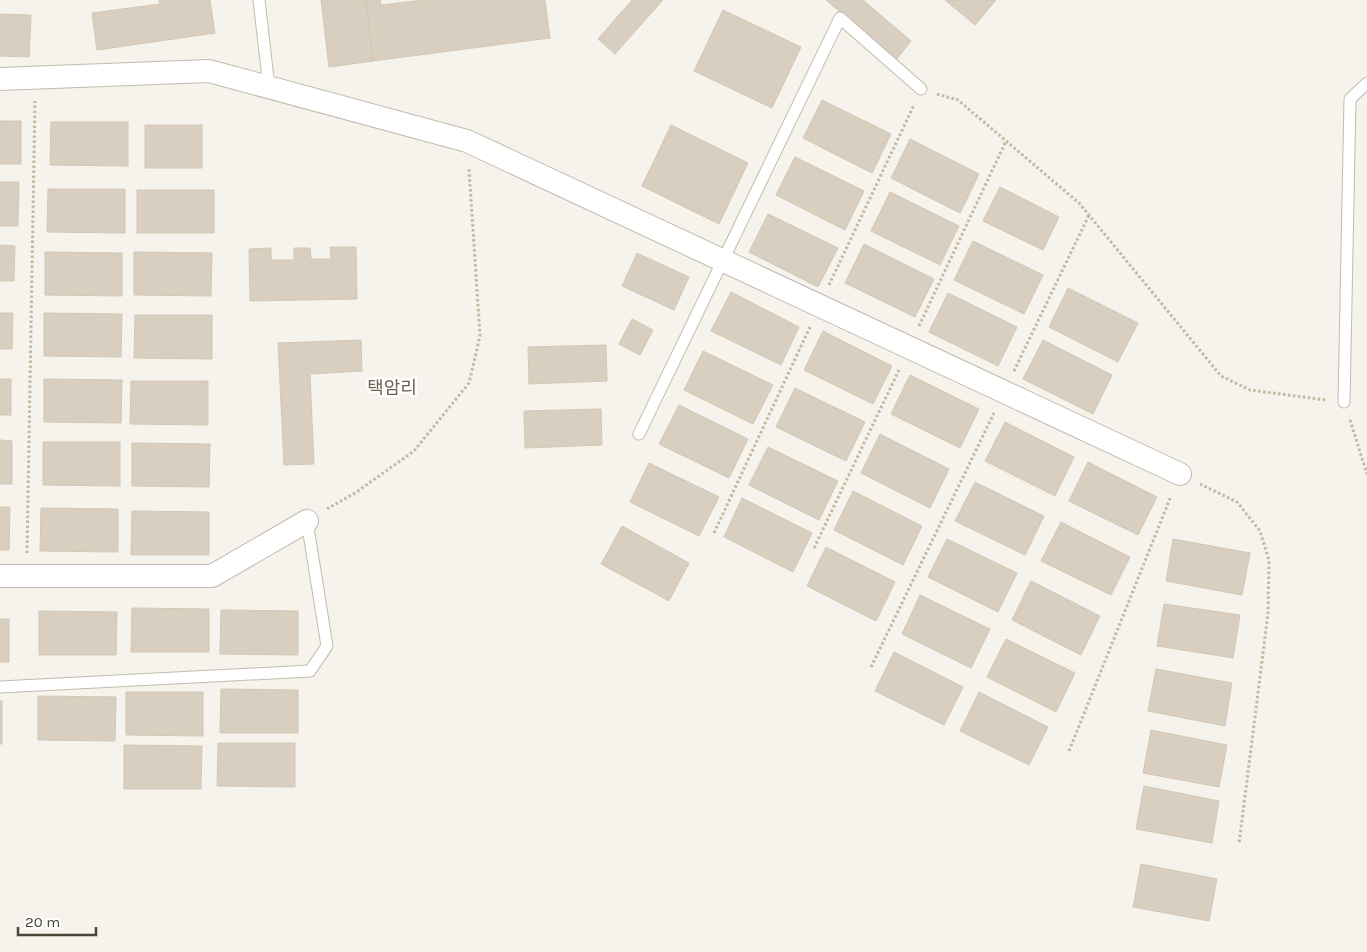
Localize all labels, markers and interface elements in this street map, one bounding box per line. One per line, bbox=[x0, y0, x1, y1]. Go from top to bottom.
district label: 택암리 bbox=[367, 377, 417, 399]
scale bar bbox=[18, 904, 95, 936]
text: 20 m bbox=[25, 913, 60, 931]

